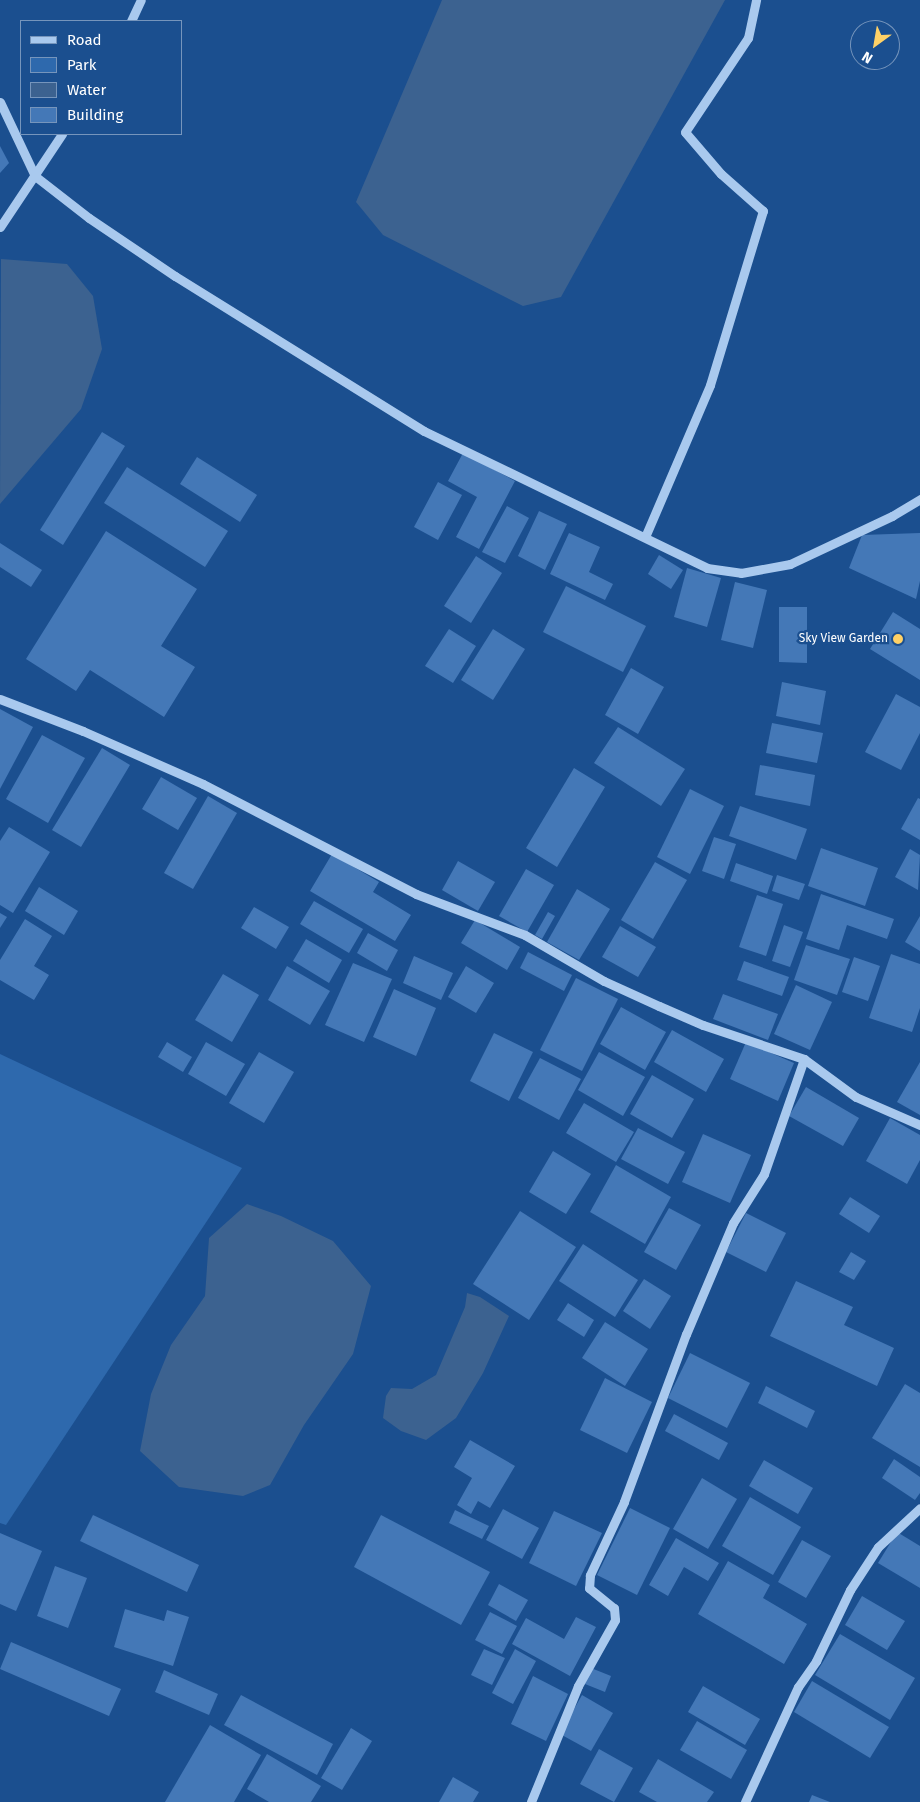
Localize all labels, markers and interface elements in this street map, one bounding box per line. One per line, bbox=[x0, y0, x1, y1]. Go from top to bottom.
legend bbox=[20, 20, 182, 135]
north arrow bbox=[850, 20, 900, 70]
text: Road bbox=[67, 31, 102, 49]
text: N bbox=[859, 48, 876, 67]
text: Park bbox=[67, 56, 97, 74]
text: Water bbox=[67, 81, 106, 99]
text: Building bbox=[67, 106, 123, 124]
place label: Sky View Garden bbox=[799, 632, 888, 646]
marker: Sky View Garden bbox=[892, 633, 904, 645]

